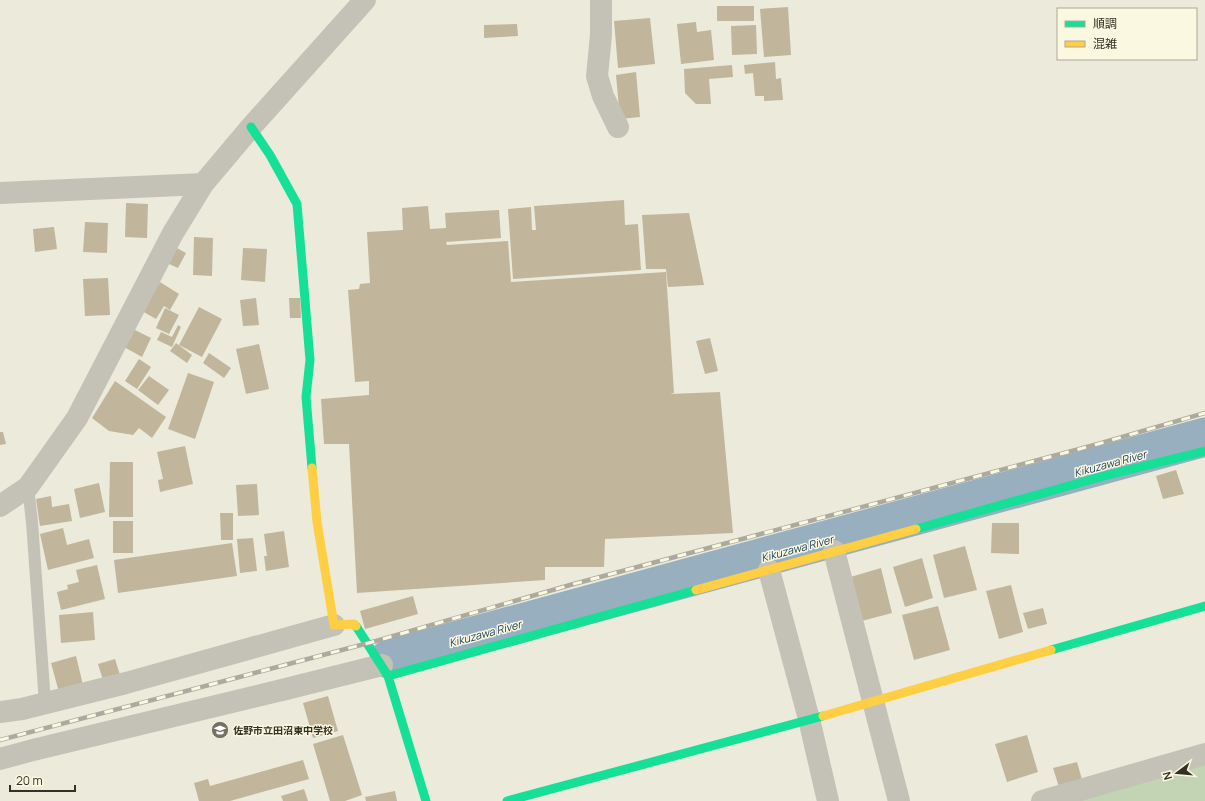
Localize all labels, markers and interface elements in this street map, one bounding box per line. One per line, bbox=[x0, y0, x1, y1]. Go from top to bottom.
legend bbox=[1057, 8, 1197, 60]
text: 順調 bbox=[1093, 15, 1117, 32]
text: 混雑 bbox=[1093, 35, 1117, 52]
water label: Kikuzawa River bbox=[1072, 446, 1150, 480]
water label: Kikuzawa River bbox=[759, 531, 837, 565]
water label: Kikuzawa River bbox=[447, 616, 525, 650]
school or university icon: 佐野市立田沼東中学校 bbox=[210, 720, 230, 740]
place label: 佐野市立田沼東中学校 bbox=[233, 723, 333, 737]
north arrow bbox=[1157, 753, 1197, 793]
scale bar bbox=[10, 767, 75, 793]
text: N bbox=[1159, 770, 1175, 782]
text: 20 m bbox=[16, 772, 43, 789]

